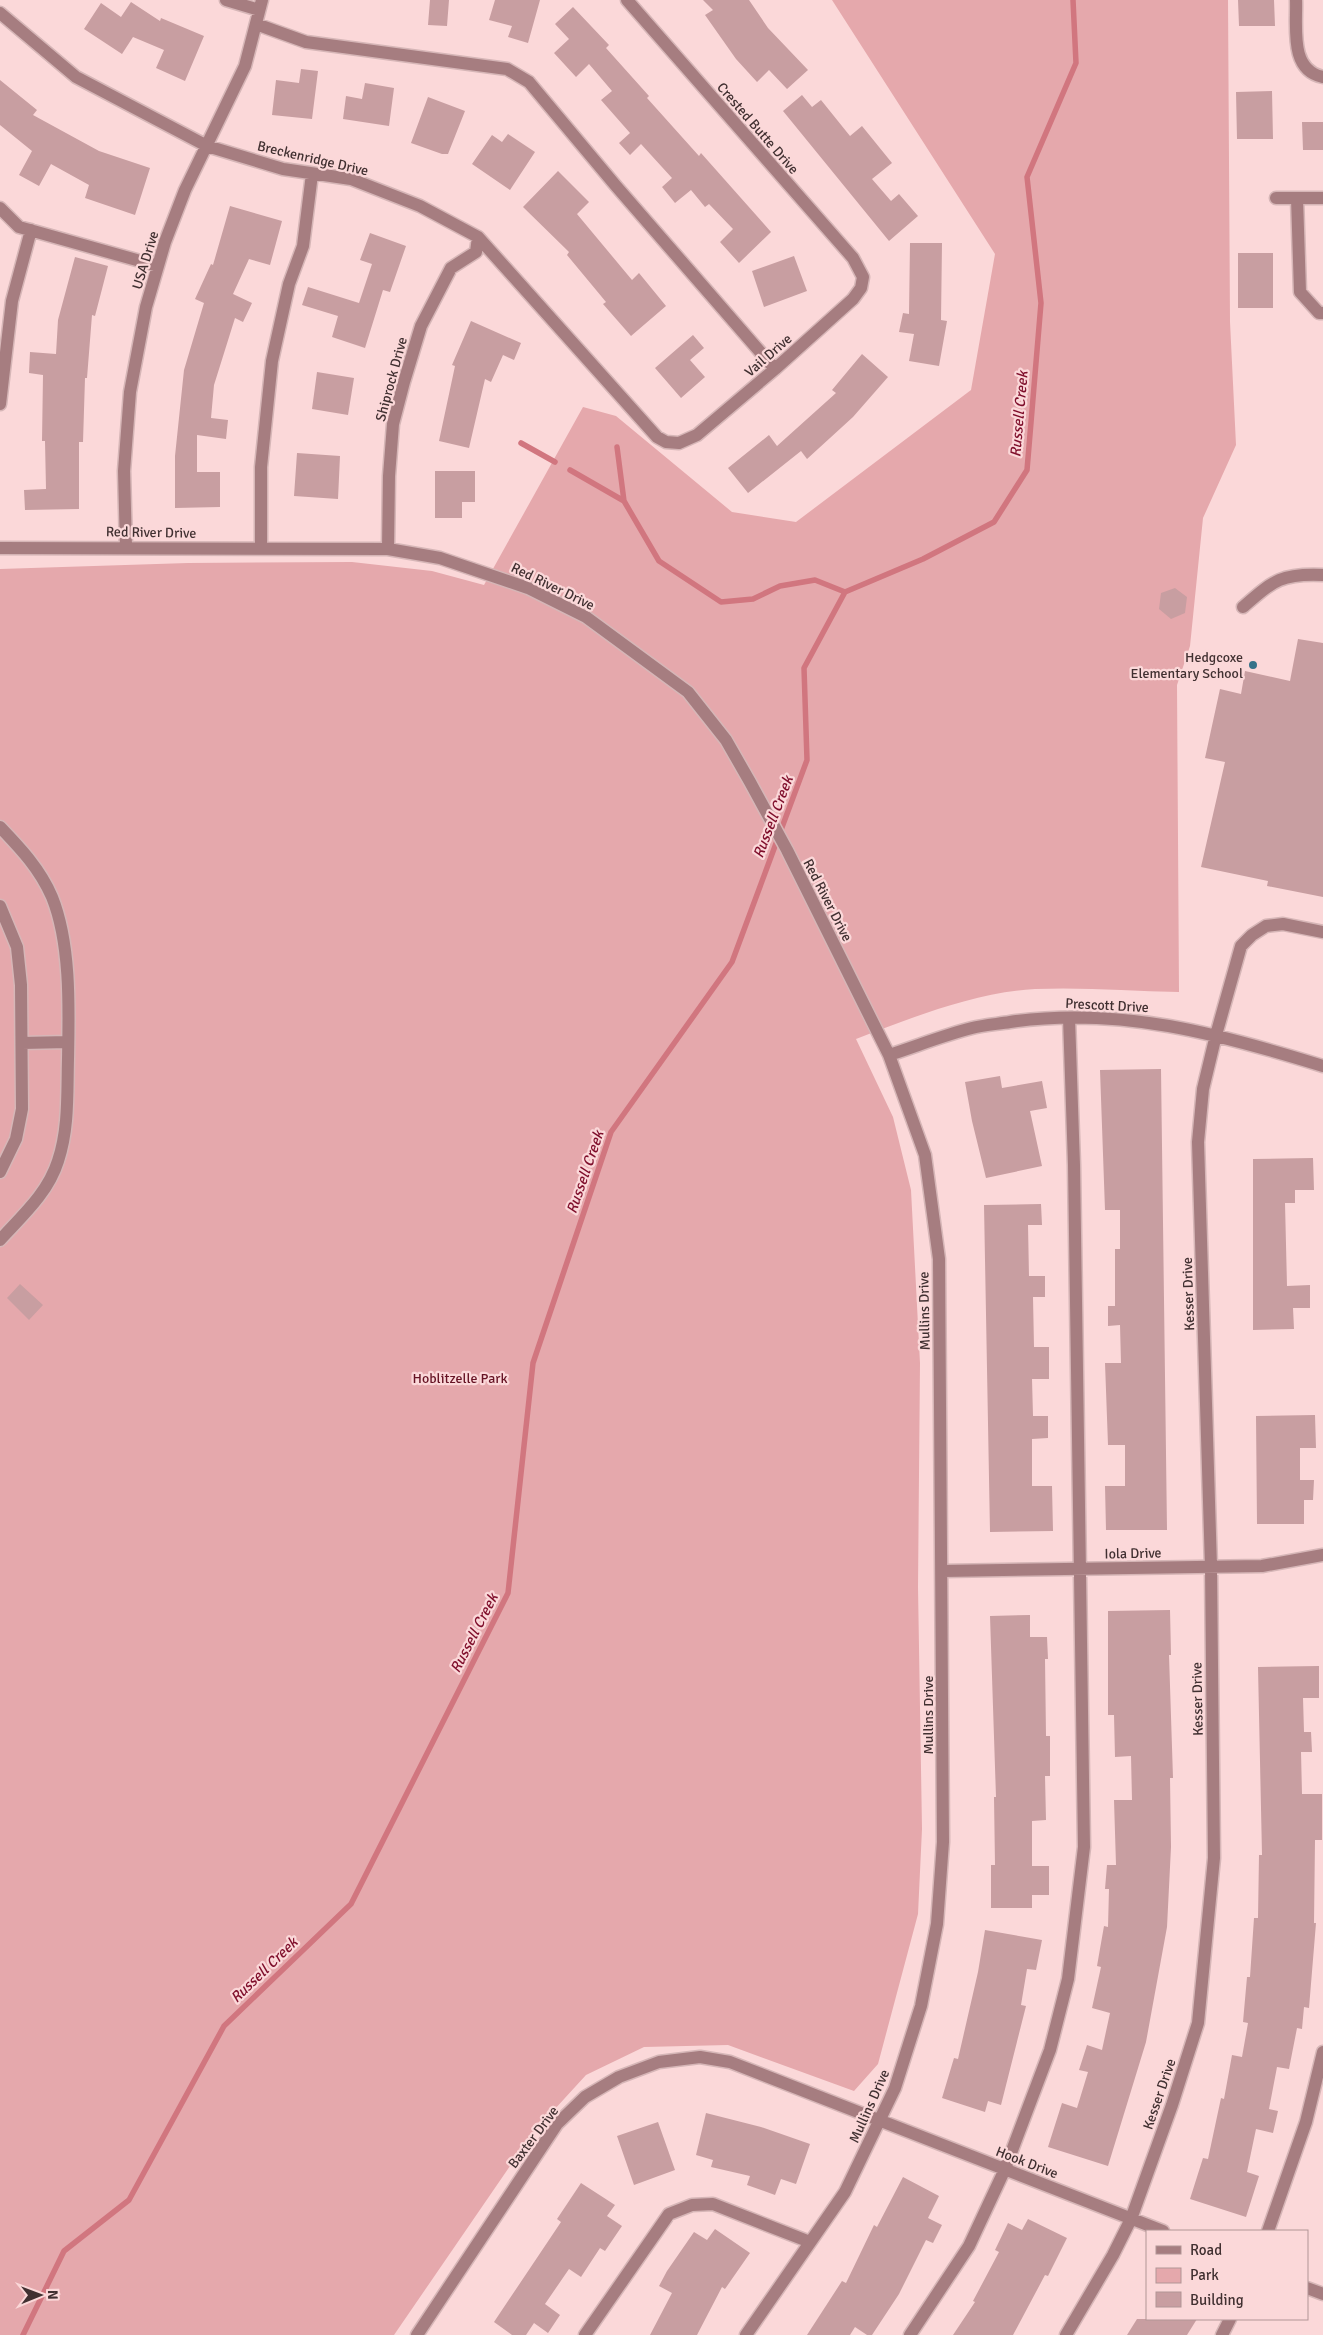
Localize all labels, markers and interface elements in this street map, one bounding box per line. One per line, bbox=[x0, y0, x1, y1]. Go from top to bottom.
street label: Crested Butte Drive bbox=[713, 79, 802, 178]
street label: Breckenridge Drive bbox=[256, 137, 370, 180]
street label: USA Drive bbox=[129, 229, 162, 291]
street label: Vail Drive bbox=[741, 330, 795, 380]
street label: Shiprock Drive bbox=[372, 335, 411, 423]
water label: Russell Creek bbox=[1006, 369, 1032, 458]
street label: Red River Drive bbox=[106, 523, 196, 542]
street label: Red River Drive bbox=[508, 559, 597, 614]
place label: Hedgcoxe Elementary School bbox=[1130, 649, 1243, 682]
marker: Hedgcoxe Elementary School bbox=[1247, 659, 1259, 671]
water label: Russell Creek bbox=[749, 772, 797, 861]
street label: Red River Drive bbox=[799, 856, 856, 944]
street label: Prescott Drive bbox=[1065, 995, 1149, 1016]
water label: Russell Creek bbox=[562, 1127, 608, 1216]
street label: Kesser Drive bbox=[1179, 1257, 1198, 1331]
street label: Mullins Drive bbox=[915, 1271, 934, 1351]
park label: Hoblitzelle Park bbox=[413, 1370, 507, 1387]
street label: Iola Drive bbox=[1104, 1545, 1162, 1562]
water label: Russell Creek bbox=[446, 1589, 502, 1676]
street label: Kesser Drive bbox=[1188, 1662, 1207, 1736]
street label: Mullins Drive bbox=[920, 1676, 937, 1754]
water label: Russell Creek bbox=[227, 1933, 302, 2006]
street label: Kesser Drive bbox=[1139, 2056, 1180, 2132]
street label: Mullins Drive bbox=[846, 2067, 893, 2146]
street label: Baxter Drive bbox=[505, 2103, 562, 2172]
street label: Hook Drive bbox=[993, 2143, 1060, 2182]
legend bbox=[1146, 2230, 1308, 2320]
text: Road bbox=[1190, 2241, 1222, 2259]
text: Park bbox=[1190, 2266, 1219, 2284]
north arrow bbox=[15, 2270, 65, 2320]
text: N bbox=[44, 2290, 61, 2300]
text: Building bbox=[1190, 2291, 1244, 2309]

